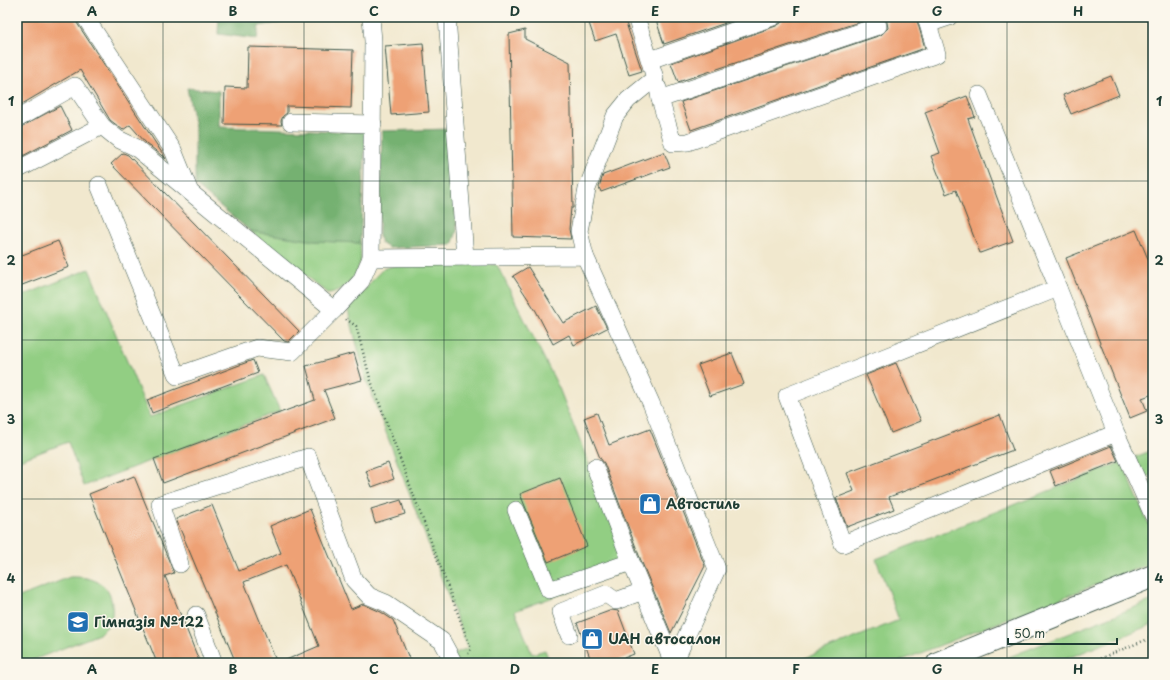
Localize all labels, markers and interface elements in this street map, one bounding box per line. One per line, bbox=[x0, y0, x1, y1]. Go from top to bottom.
text: A bbox=[87, 1, 97, 20]
text: B bbox=[229, 1, 238, 20]
text: C bbox=[369, 1, 379, 20]
text: D bbox=[510, 1, 520, 20]
text: E bbox=[651, 1, 659, 20]
text: F bbox=[792, 1, 800, 20]
text: G bbox=[932, 1, 942, 20]
text: H bbox=[1073, 1, 1083, 20]
text: 1 bbox=[8, 91, 14, 110]
text: 1 bbox=[1156, 91, 1162, 110]
text: 2 bbox=[6, 250, 16, 269]
text: 2 bbox=[1154, 250, 1164, 269]
text: 3 bbox=[7, 409, 16, 428]
text: 3 bbox=[1155, 409, 1164, 428]
shop icon: Автостиль bbox=[637, 491, 663, 517]
place label: Автостиль bbox=[666, 493, 740, 514]
text: 4 bbox=[7, 568, 16, 587]
text: 4 bbox=[1155, 568, 1164, 587]
school or university icon: Гімназія №122 bbox=[65, 609, 91, 635]
place label: Гімназія №122 bbox=[94, 611, 204, 632]
scale bar bbox=[1008, 620, 1117, 646]
text: 50 m bbox=[1014, 624, 1045, 642]
shop icon: UAH автосалон bbox=[579, 626, 605, 652]
place label: UAH автосалон bbox=[608, 628, 721, 649]
text: A bbox=[87, 659, 97, 678]
text: B bbox=[229, 659, 238, 678]
text: C bbox=[369, 659, 379, 678]
text: D bbox=[510, 659, 520, 678]
text: E bbox=[651, 659, 659, 678]
text: F bbox=[792, 659, 800, 678]
text: G bbox=[932, 659, 942, 678]
text: H bbox=[1073, 659, 1083, 678]

